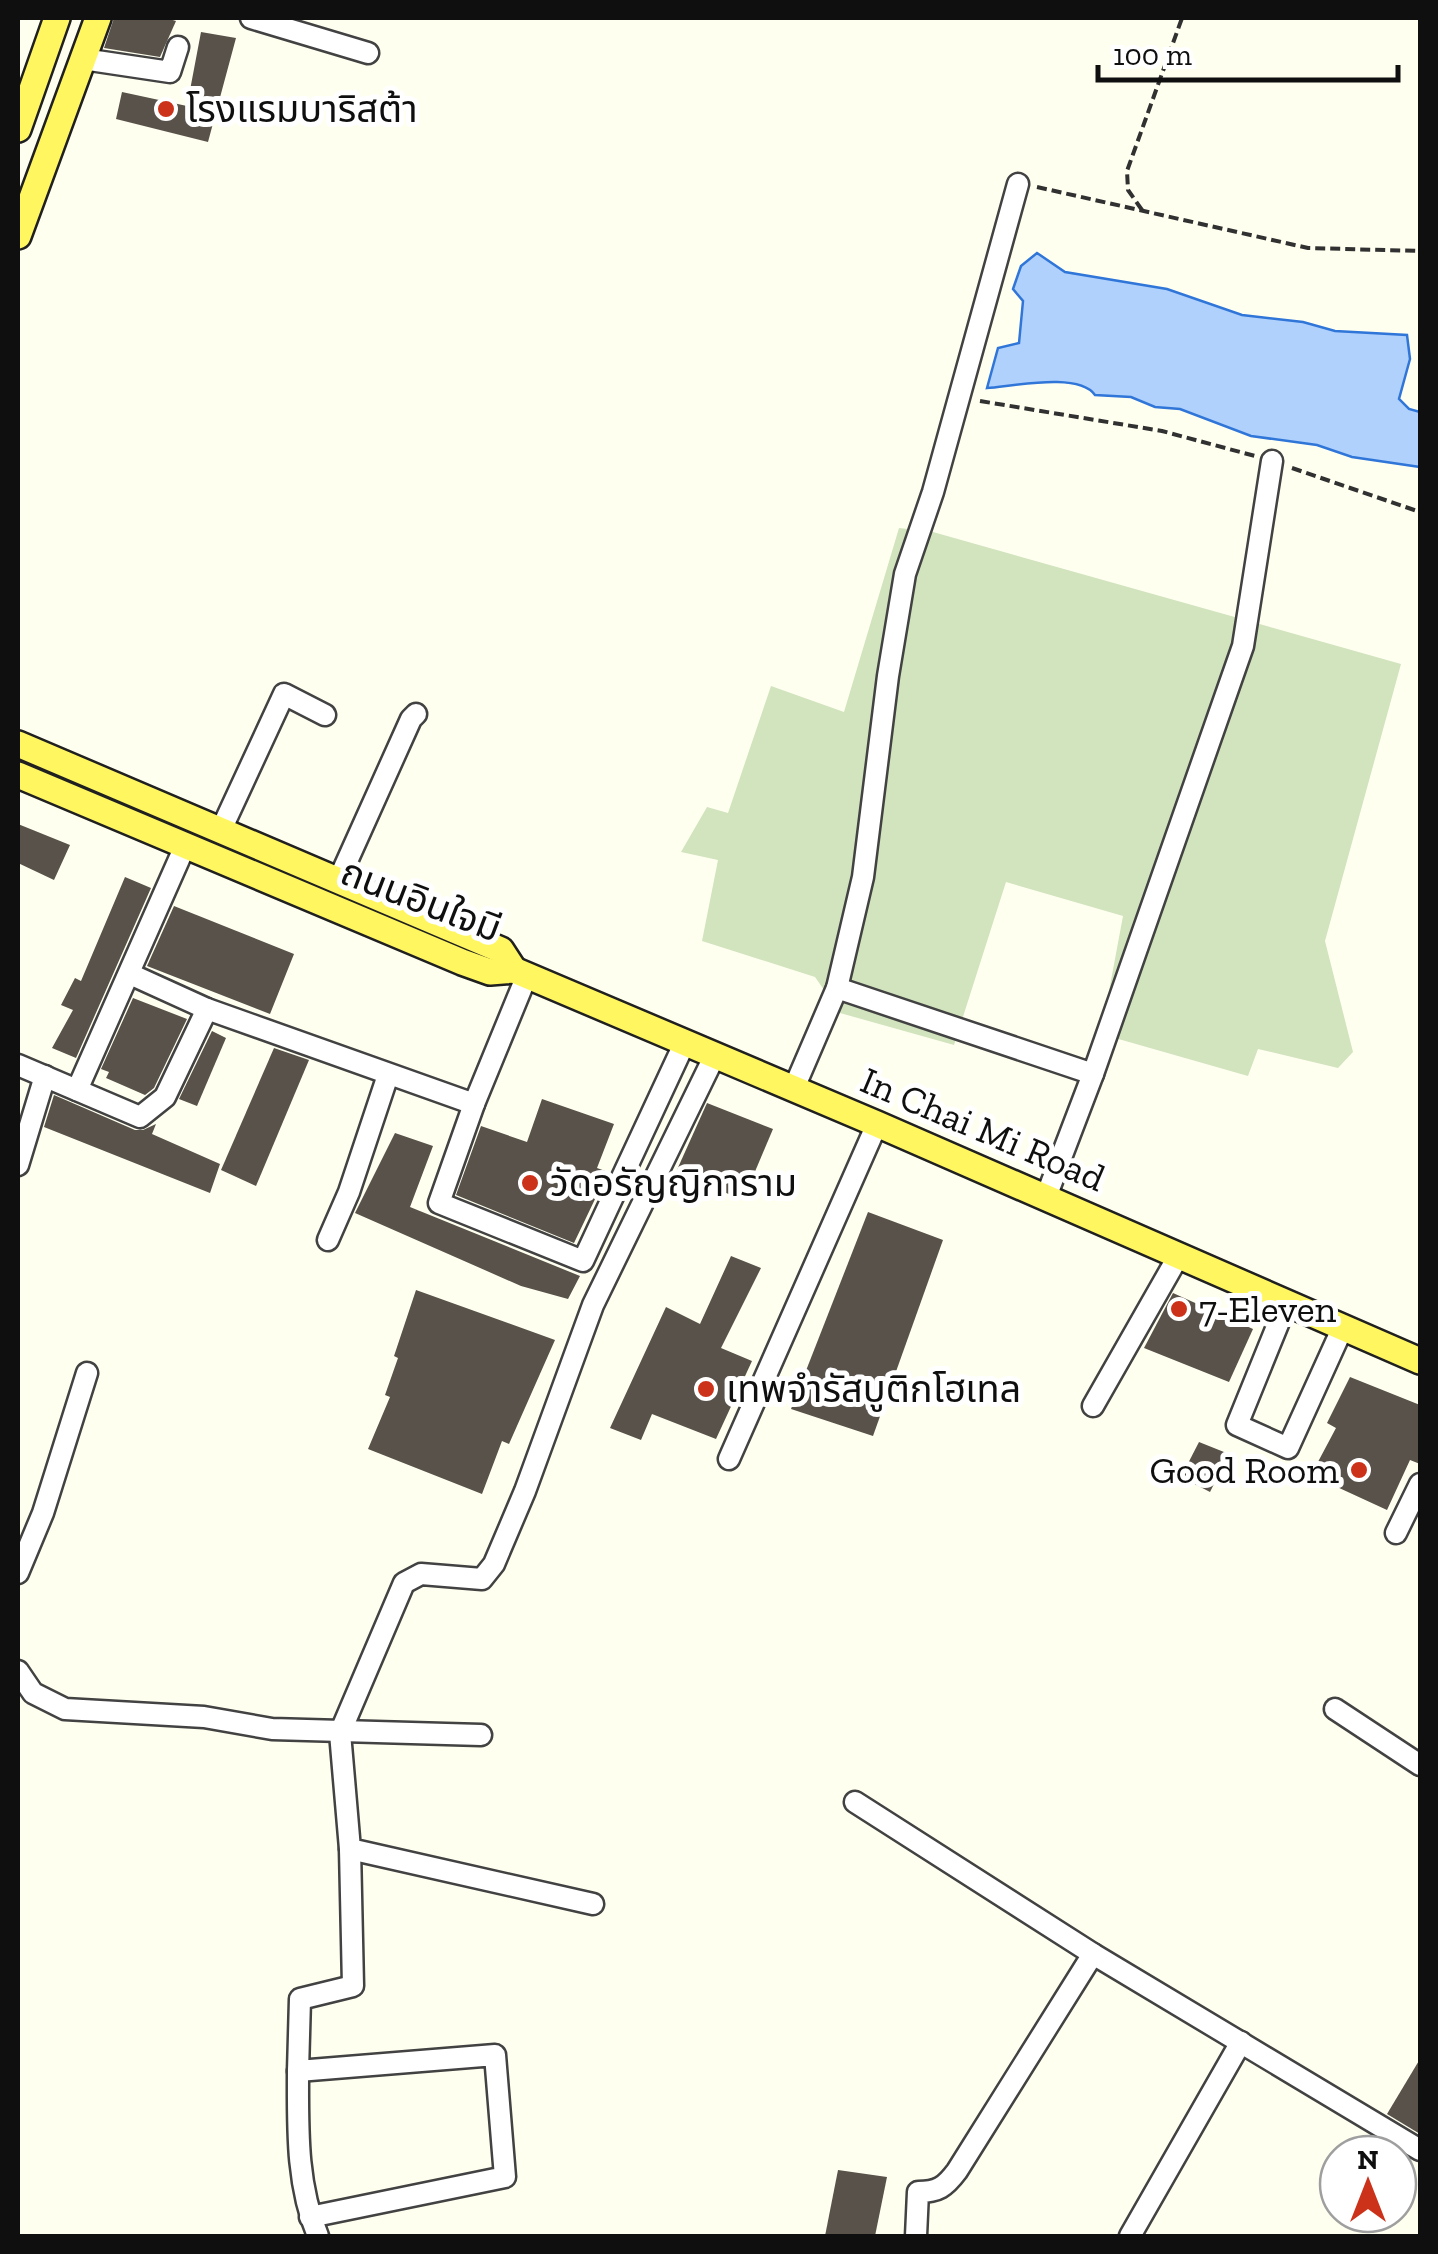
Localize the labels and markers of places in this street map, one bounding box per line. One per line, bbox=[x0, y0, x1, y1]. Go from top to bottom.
place label: โรงแรมบาริสต้า bbox=[186, 86, 418, 132]
marker: โรงแรมบาริสต้า bbox=[155, 98, 177, 120]
place label: วัดอรัญญิการาม bbox=[550, 1160, 797, 1206]
marker: วัดอรัญญิการาม bbox=[519, 1172, 541, 1194]
place label: 7-Eleven bbox=[1199, 1286, 1337, 1332]
marker: 7-Eleven bbox=[1168, 1298, 1190, 1320]
place label: เทพจำรัสบูติกโฮเทล bbox=[726, 1366, 1021, 1412]
marker: เทพจำรัสบูติกโฮเทล bbox=[695, 1378, 717, 1400]
place label: Good Room bbox=[1149, 1447, 1339, 1493]
marker: Good Room bbox=[1348, 1459, 1370, 1481]

